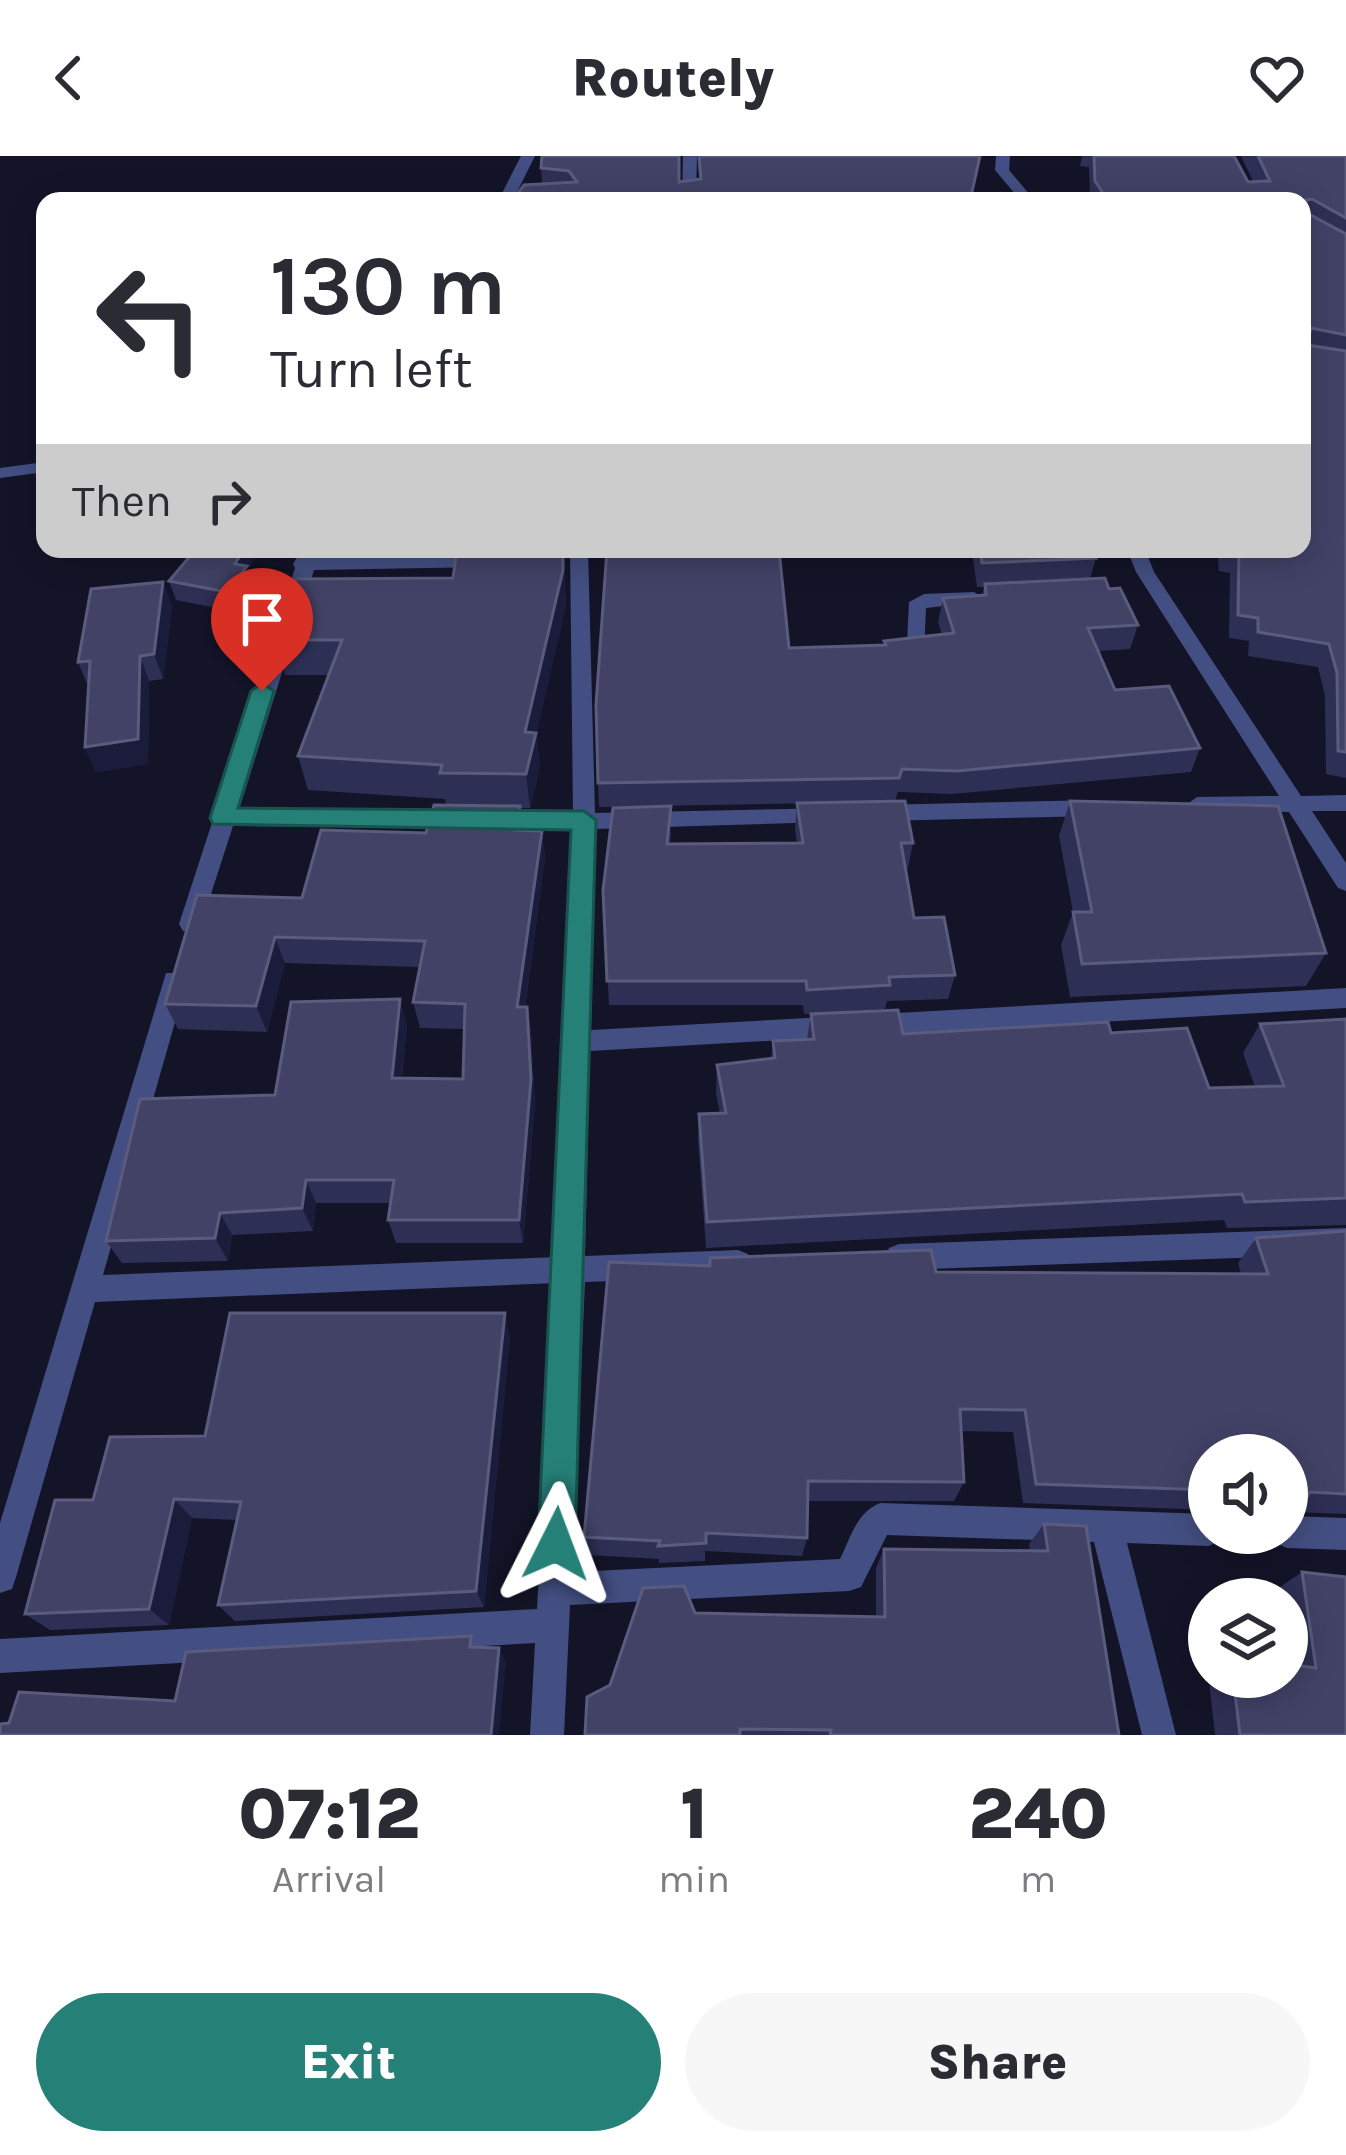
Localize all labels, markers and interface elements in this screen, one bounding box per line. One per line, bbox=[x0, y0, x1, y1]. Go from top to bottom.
icon: back bbox=[36, 45, 102, 111]
icon: heart bbox=[1244, 45, 1310, 111]
text: Routely bbox=[572, 46, 774, 110]
text: 130 m bbox=[270, 237, 506, 335]
icon: left bbox=[72, 240, 228, 396]
text: Turn left bbox=[270, 337, 473, 401]
icon: right bbox=[196, 468, 262, 534]
text: Then bbox=[72, 475, 172, 527]
pin bbox=[211, 568, 313, 691]
icon: arrive bbox=[229, 586, 295, 652]
map controls bbox=[1188, 1434, 1308, 1698]
button: sound bbox=[1188, 1434, 1308, 1554]
position arrow bbox=[493, 1481, 619, 1607]
button: layers bbox=[1188, 1578, 1308, 1698]
text: 07:12 bbox=[238, 1772, 420, 1856]
text: 1 bbox=[680, 1772, 708, 1856]
text: 240 bbox=[968, 1772, 1108, 1856]
text: Arrival bbox=[272, 1856, 386, 1902]
text: min bbox=[658, 1856, 730, 1902]
text: m bbox=[1020, 1856, 1056, 1902]
button: Exit bbox=[36, 1993, 661, 2131]
button: Share bbox=[685, 1993, 1310, 2131]

